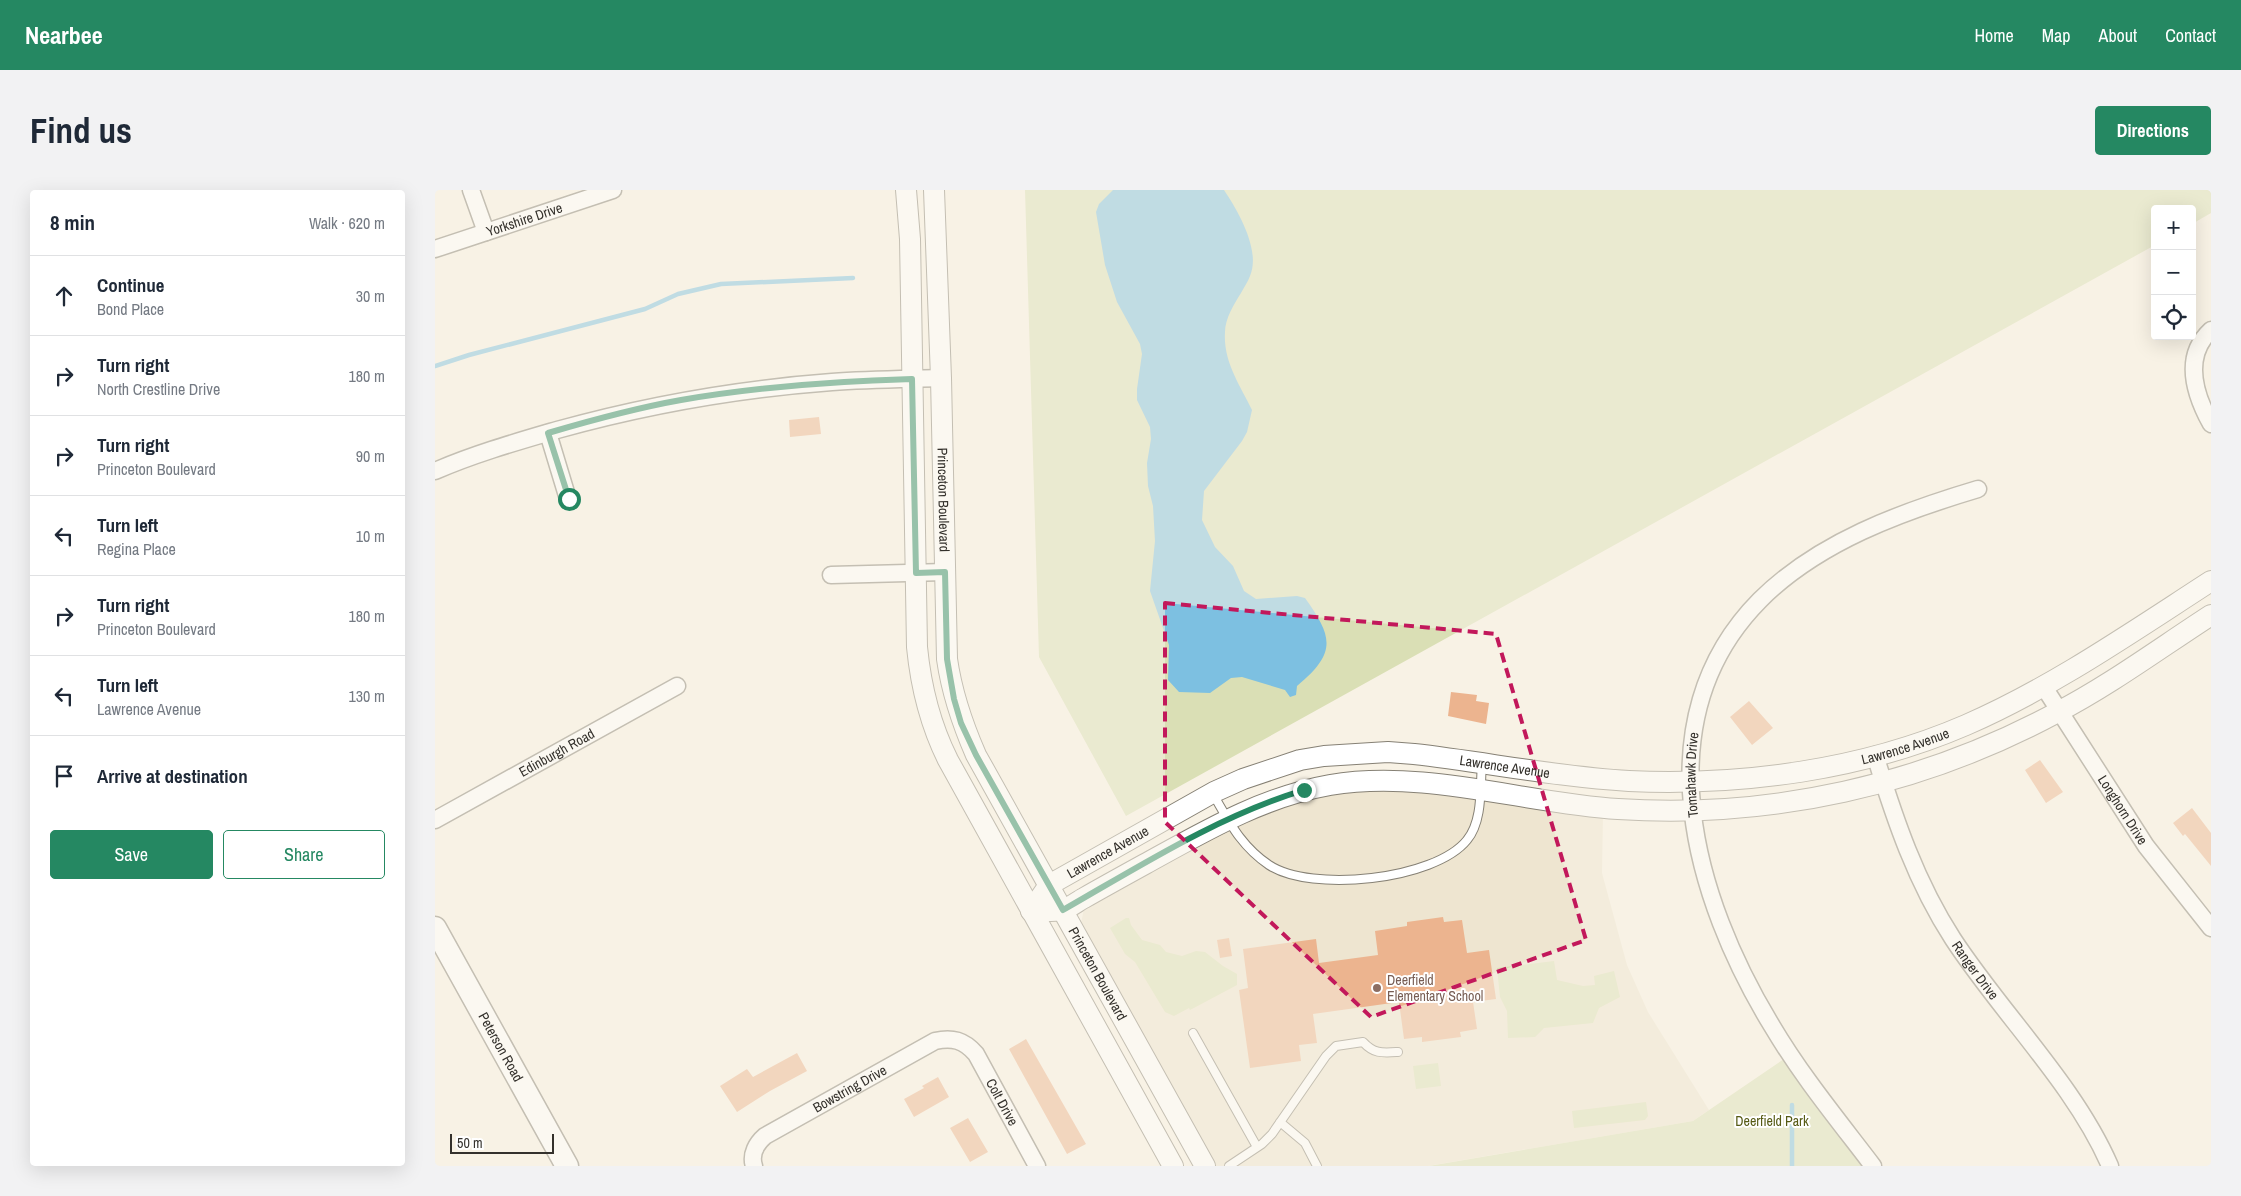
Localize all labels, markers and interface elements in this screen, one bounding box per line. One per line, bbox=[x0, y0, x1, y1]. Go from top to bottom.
text: Nearbee bbox=[25, 19, 103, 51]
text: Home bbox=[1974, 23, 2014, 48]
text: Map bbox=[2042, 23, 2071, 48]
text: About bbox=[2099, 23, 2137, 48]
text: Contact bbox=[2165, 23, 2216, 48]
button: Directions bbox=[2095, 106, 2211, 155]
text: Find us bbox=[30, 107, 132, 154]
street label: Yorkshire Drive bbox=[484, 198, 565, 240]
map controls bbox=[2151, 205, 2196, 340]
button: + bbox=[2151, 205, 2196, 250]
text: 8 min bbox=[50, 208, 95, 237]
text: Walk · 620 m bbox=[309, 212, 385, 234]
button: − bbox=[2151, 250, 2196, 295]
text: Continue bbox=[97, 272, 165, 298]
icon: ahead bbox=[50, 282, 78, 310]
text: 30 m bbox=[356, 285, 385, 307]
button: locate bbox=[2151, 295, 2196, 340]
text: Bond Place bbox=[97, 298, 164, 320]
text: Turn right bbox=[97, 352, 169, 378]
icon: right bbox=[50, 362, 78, 390]
text: 180 m bbox=[349, 365, 385, 387]
text: North Crestline Drive bbox=[97, 378, 220, 400]
text: Turn right bbox=[97, 432, 169, 458]
icon: right bbox=[50, 442, 78, 470]
text: 90 m bbox=[356, 445, 385, 467]
street label: Princeton Boulevard bbox=[933, 448, 954, 552]
text: Princeton Boulevard bbox=[97, 458, 216, 480]
route start bbox=[558, 488, 581, 511]
text: Turn left bbox=[97, 512, 158, 538]
icon: left bbox=[50, 522, 78, 550]
text: 10 m bbox=[356, 525, 385, 547]
text: Regina Place bbox=[97, 538, 176, 560]
text: Turn right bbox=[97, 592, 169, 618]
icon: right bbox=[50, 602, 78, 630]
text: 180 m bbox=[349, 605, 385, 627]
text: Princeton Boulevard bbox=[97, 618, 216, 640]
text: Turn left bbox=[97, 672, 158, 698]
icon: left bbox=[50, 682, 78, 710]
text: 130 m bbox=[349, 685, 385, 707]
text: Lawrence Avenue bbox=[97, 698, 201, 720]
street label: Lawrence Avenue bbox=[1859, 724, 1952, 768]
street label: Edinburgh Road bbox=[516, 725, 598, 781]
street label: Tomahawk Drive bbox=[1681, 731, 1703, 819]
street label: Lawrence Avenue bbox=[1458, 751, 1551, 782]
icon: arrive bbox=[50, 762, 78, 790]
text: Arrive at destination bbox=[97, 763, 248, 789]
street label: Longhorn Drive bbox=[2094, 772, 2152, 848]
route end bbox=[1293, 779, 1316, 802]
street label: Lawrence Avenue bbox=[1064, 822, 1152, 882]
button: Save bbox=[50, 830, 213, 879]
button: Share bbox=[223, 830, 385, 879]
street label: Princeton Boulevard bbox=[1065, 924, 1131, 1023]
street label: Ranger Drive bbox=[1948, 938, 2003, 1003]
place label: Deerfield Elementary School bbox=[1387, 971, 1483, 1005]
marker: Deerfield Elementary School bbox=[1371, 982, 1383, 994]
street label: Peterson Road bbox=[474, 1009, 527, 1085]
street label: Bowstring Drive bbox=[810, 1061, 890, 1116]
street label: Colt Drive bbox=[982, 1075, 1022, 1129]
park label: Deerfield Park bbox=[1735, 1112, 1809, 1130]
scale bar bbox=[450, 1131, 554, 1154]
text: 50 m bbox=[457, 1134, 483, 1152]

